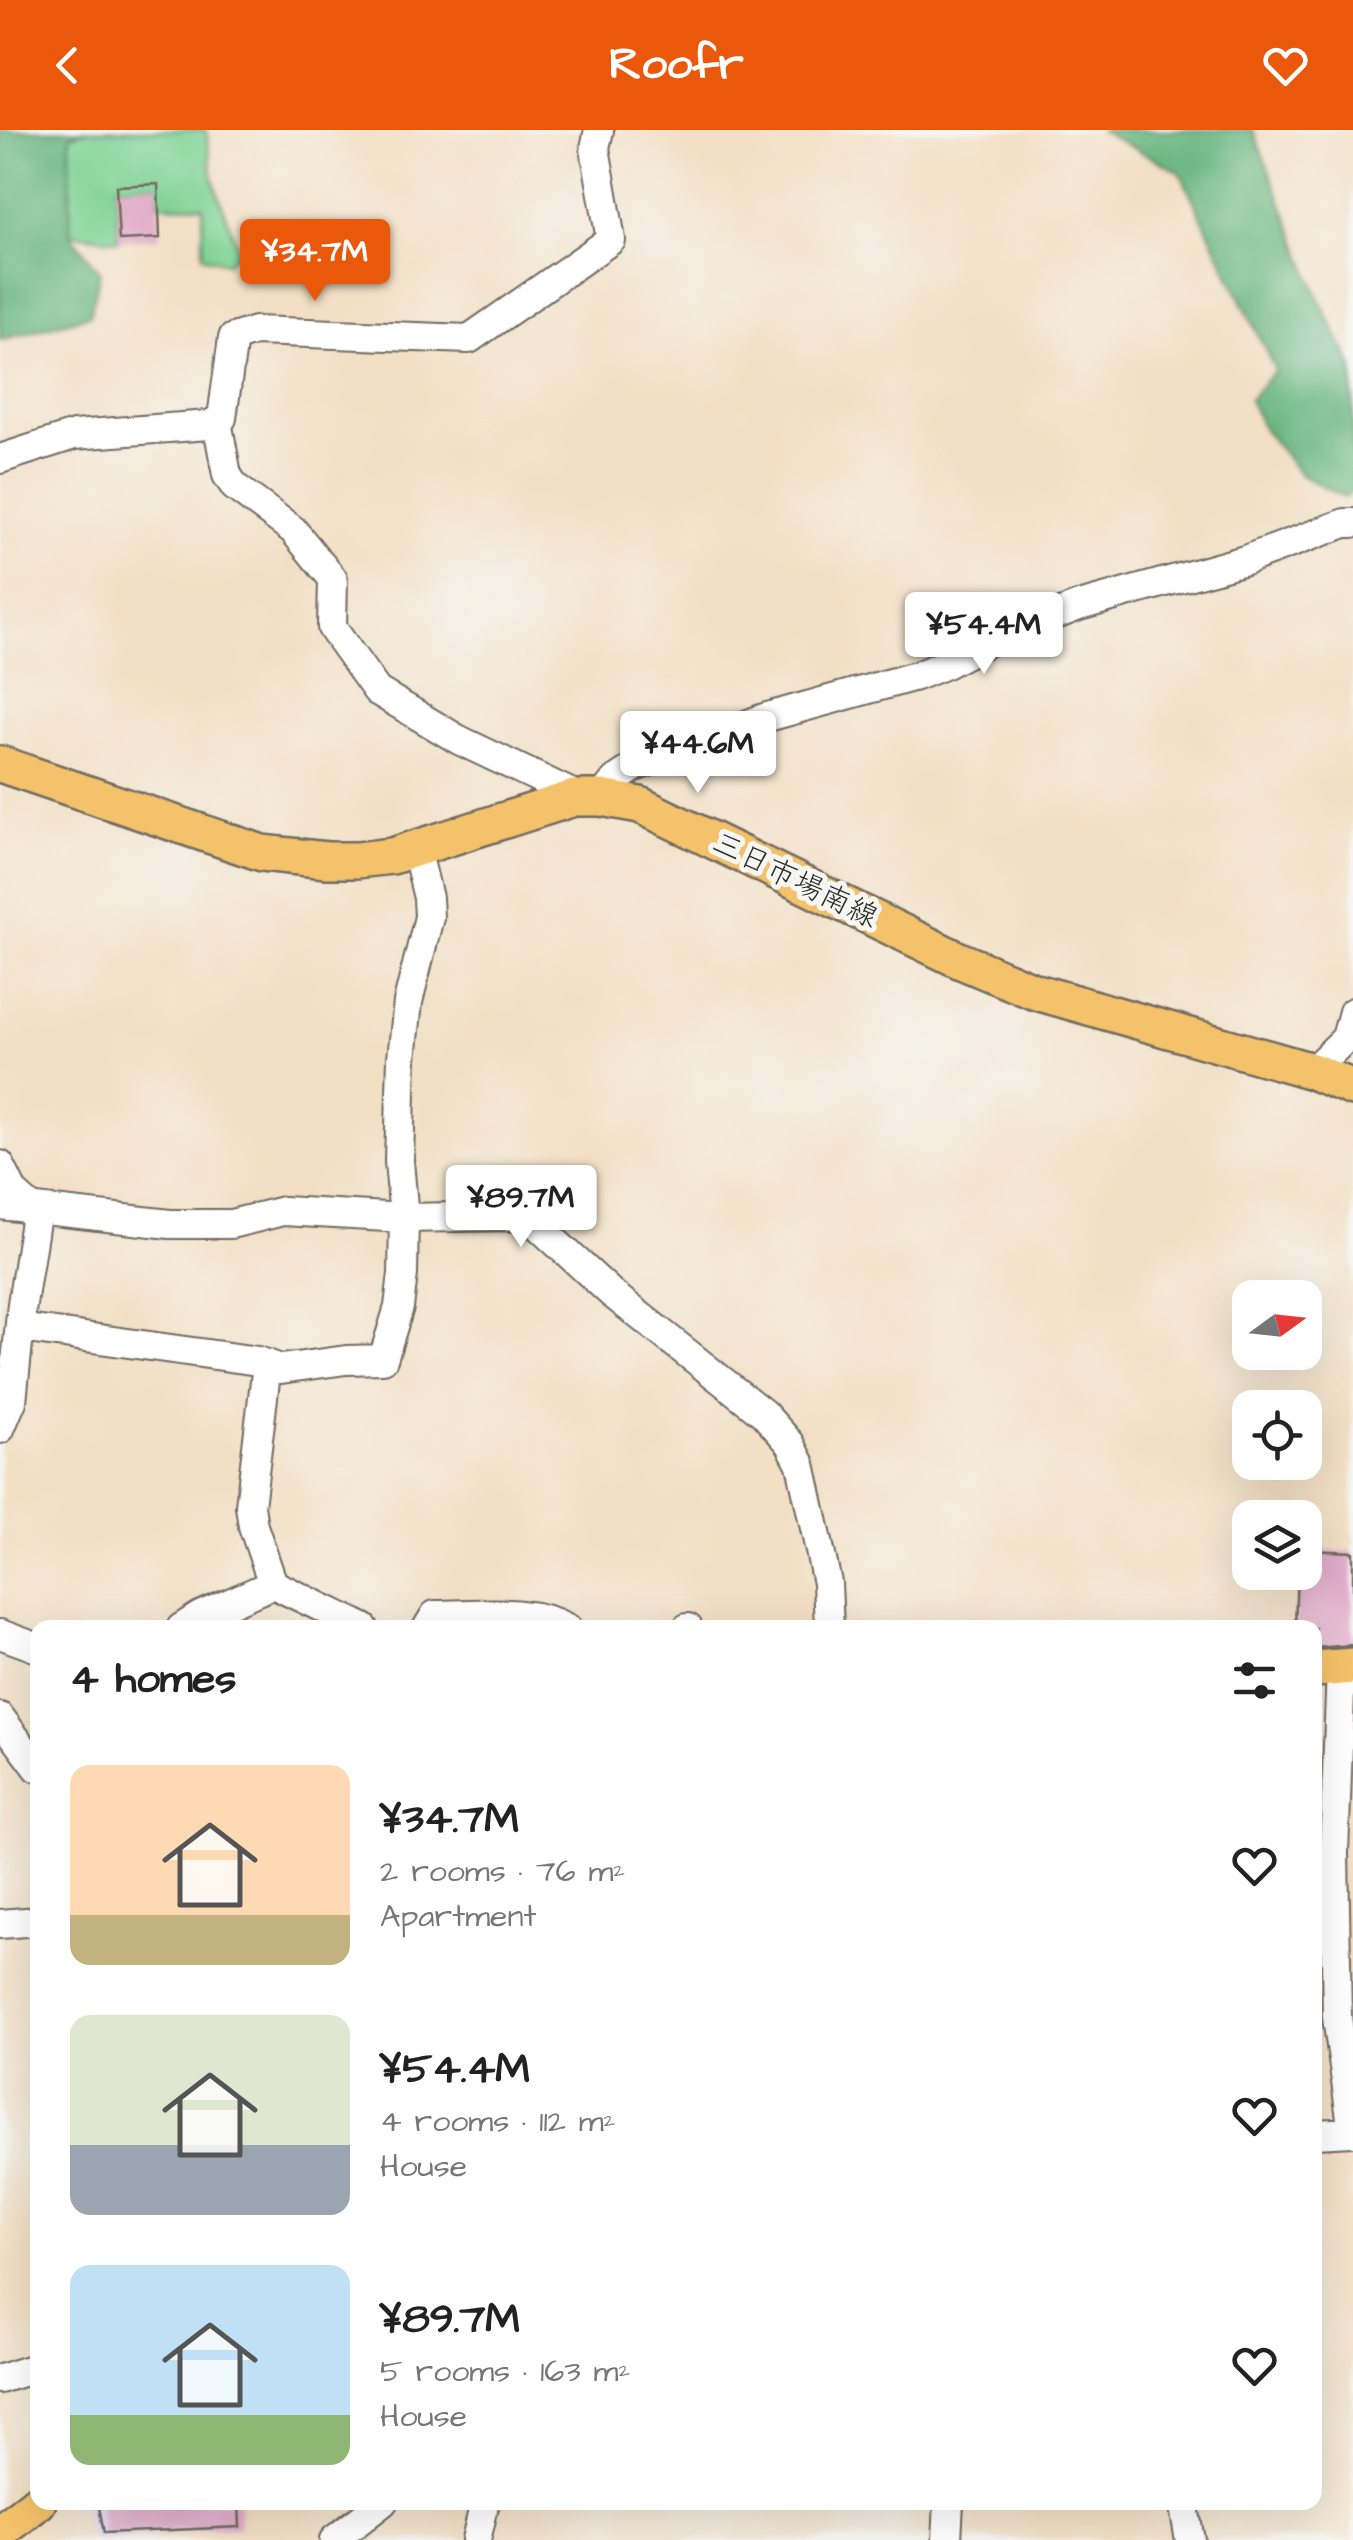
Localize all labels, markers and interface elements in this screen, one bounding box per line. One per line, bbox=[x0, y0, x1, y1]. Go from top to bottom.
text: Roofr bbox=[609, 34, 744, 96]
icon: back bbox=[40, 38, 95, 93]
icon: heart bbox=[1258, 38, 1313, 93]
pin: ¥34.7M bbox=[234, 219, 396, 304]
text: ¥34.7M bbox=[262, 229, 368, 274]
pin: ¥54.4M bbox=[903, 592, 1065, 677]
text: ¥54.4M bbox=[927, 602, 1041, 647]
pin: ¥44.6M bbox=[617, 711, 779, 796]
text: ¥44.6M bbox=[642, 721, 754, 766]
street label: 三日市場南線 bbox=[705, 822, 885, 938]
pin: ¥89.7M bbox=[440, 1165, 602, 1250]
text: ¥89.7M bbox=[468, 1175, 574, 1220]
north arrow bbox=[1232, 1280, 1322, 1370]
map controls bbox=[1232, 1280, 1322, 1590]
button: locate bbox=[1232, 1390, 1322, 1480]
button: layers bbox=[1232, 1500, 1322, 1590]
text: 4 homes bbox=[70, 1651, 236, 1709]
icon: filters bbox=[1227, 1653, 1282, 1708]
text: ¥34.7M bbox=[380, 1791, 519, 1849]
icon: home bbox=[150, 1805, 270, 1925]
icon: heart bbox=[1227, 1838, 1282, 1893]
text: 2 rooms · 76 m² bbox=[380, 1849, 625, 1894]
text: Apartment bbox=[380, 1894, 536, 1939]
text: ¥54.4M bbox=[380, 2041, 530, 2099]
icon: home bbox=[150, 2055, 270, 2175]
icon: heart bbox=[1227, 2088, 1282, 2143]
text: 4 rooms · 112 m² bbox=[380, 2099, 616, 2144]
text: House bbox=[380, 2144, 467, 2189]
text: ¥89.7M bbox=[380, 2291, 520, 2349]
icon: home bbox=[150, 2305, 270, 2425]
icon: heart bbox=[1227, 2338, 1282, 2393]
text: 5 rooms · 163 m² bbox=[380, 2349, 630, 2394]
text: House bbox=[380, 2394, 467, 2439]

